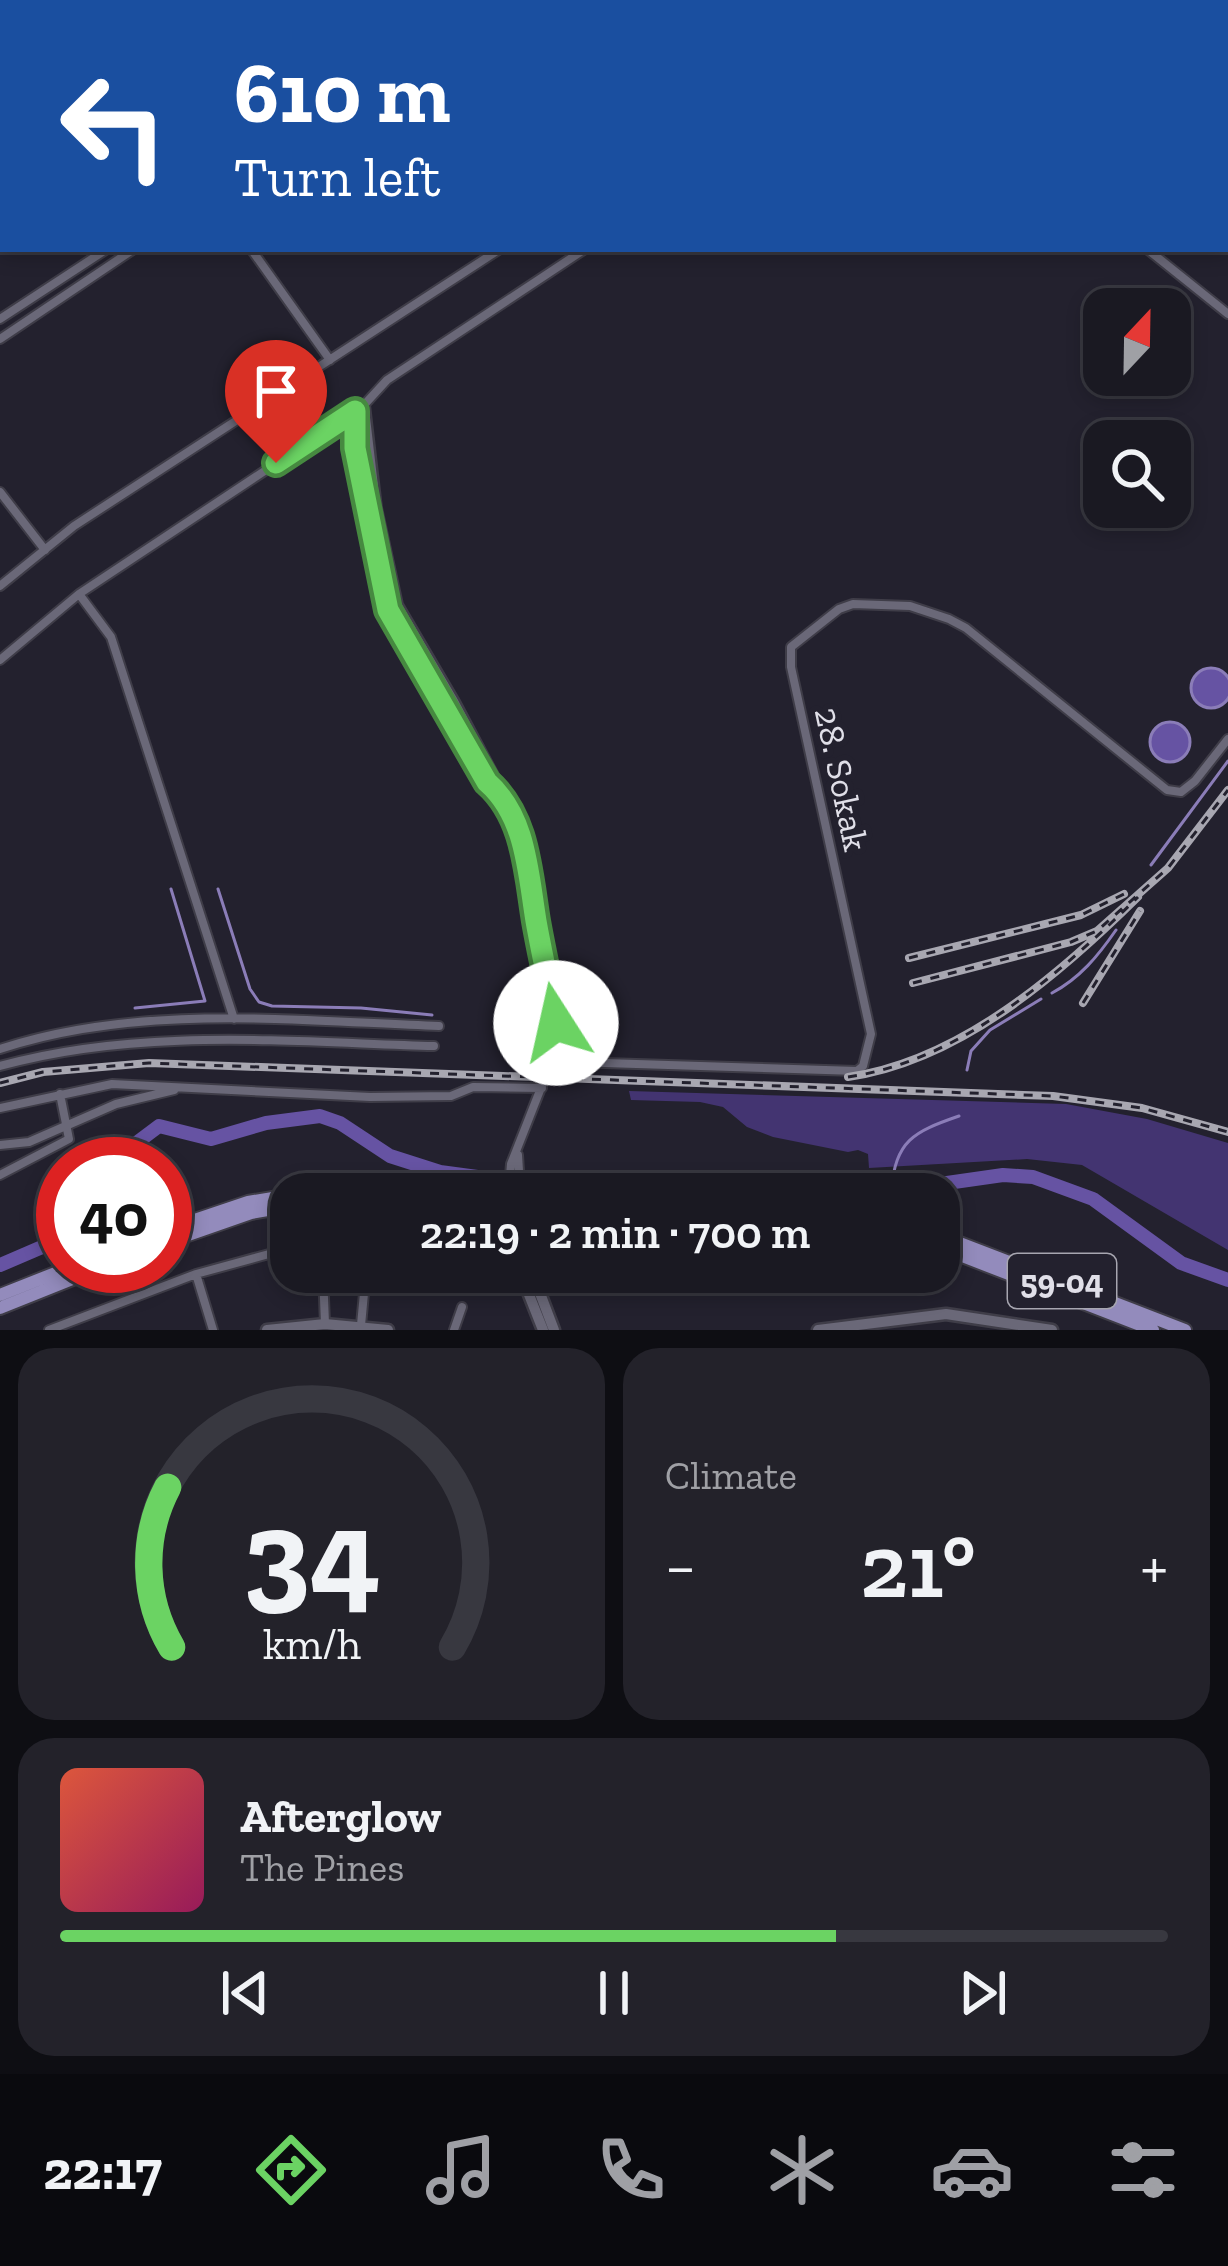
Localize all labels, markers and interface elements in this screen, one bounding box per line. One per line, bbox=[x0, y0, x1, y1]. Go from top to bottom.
text: 610 m bbox=[234, 43, 451, 144]
icon: left bbox=[36, 48, 192, 204]
text: Turn left bbox=[234, 145, 441, 210]
north arrow bbox=[1083, 288, 1191, 396]
map controls bbox=[1083, 288, 1191, 528]
pin bbox=[225, 340, 327, 463]
icon: arrive bbox=[243, 358, 309, 424]
button: search bbox=[1083, 420, 1191, 528]
street label: 28. Sokak bbox=[806, 703, 878, 855]
position arrow bbox=[493, 960, 619, 1086]
speed limit sign: 40 bbox=[36, 1137, 192, 1293]
text: 22:19 · 2 min · 700 m bbox=[420, 1206, 810, 1260]
road number: 59-04 bbox=[1008, 1254, 1116, 1308]
text: Climate bbox=[665, 1452, 797, 1499]
text: 34 bbox=[243, 1478, 380, 1628]
text: 21° bbox=[860, 1512, 976, 1620]
text: − bbox=[665, 1527, 696, 1606]
text: + bbox=[1140, 1527, 1168, 1606]
text: km/h bbox=[263, 1619, 360, 1670]
text: Afterglow bbox=[240, 1790, 441, 1844]
text: The Pines bbox=[240, 1844, 404, 1891]
icon: previous bbox=[212, 1960, 278, 2026]
icon: pause bbox=[581, 1960, 647, 2026]
icon: next bbox=[950, 1960, 1016, 2026]
icon: directions bbox=[249, 2128, 333, 2212]
icon: music bbox=[419, 2128, 503, 2212]
icon: phone bbox=[589, 2128, 673, 2212]
icon: climate bbox=[760, 2128, 844, 2212]
icon: car bbox=[930, 2128, 1014, 2212]
icon: filters bbox=[1101, 2128, 1185, 2212]
text: 22:17 bbox=[43, 2138, 162, 2203]

